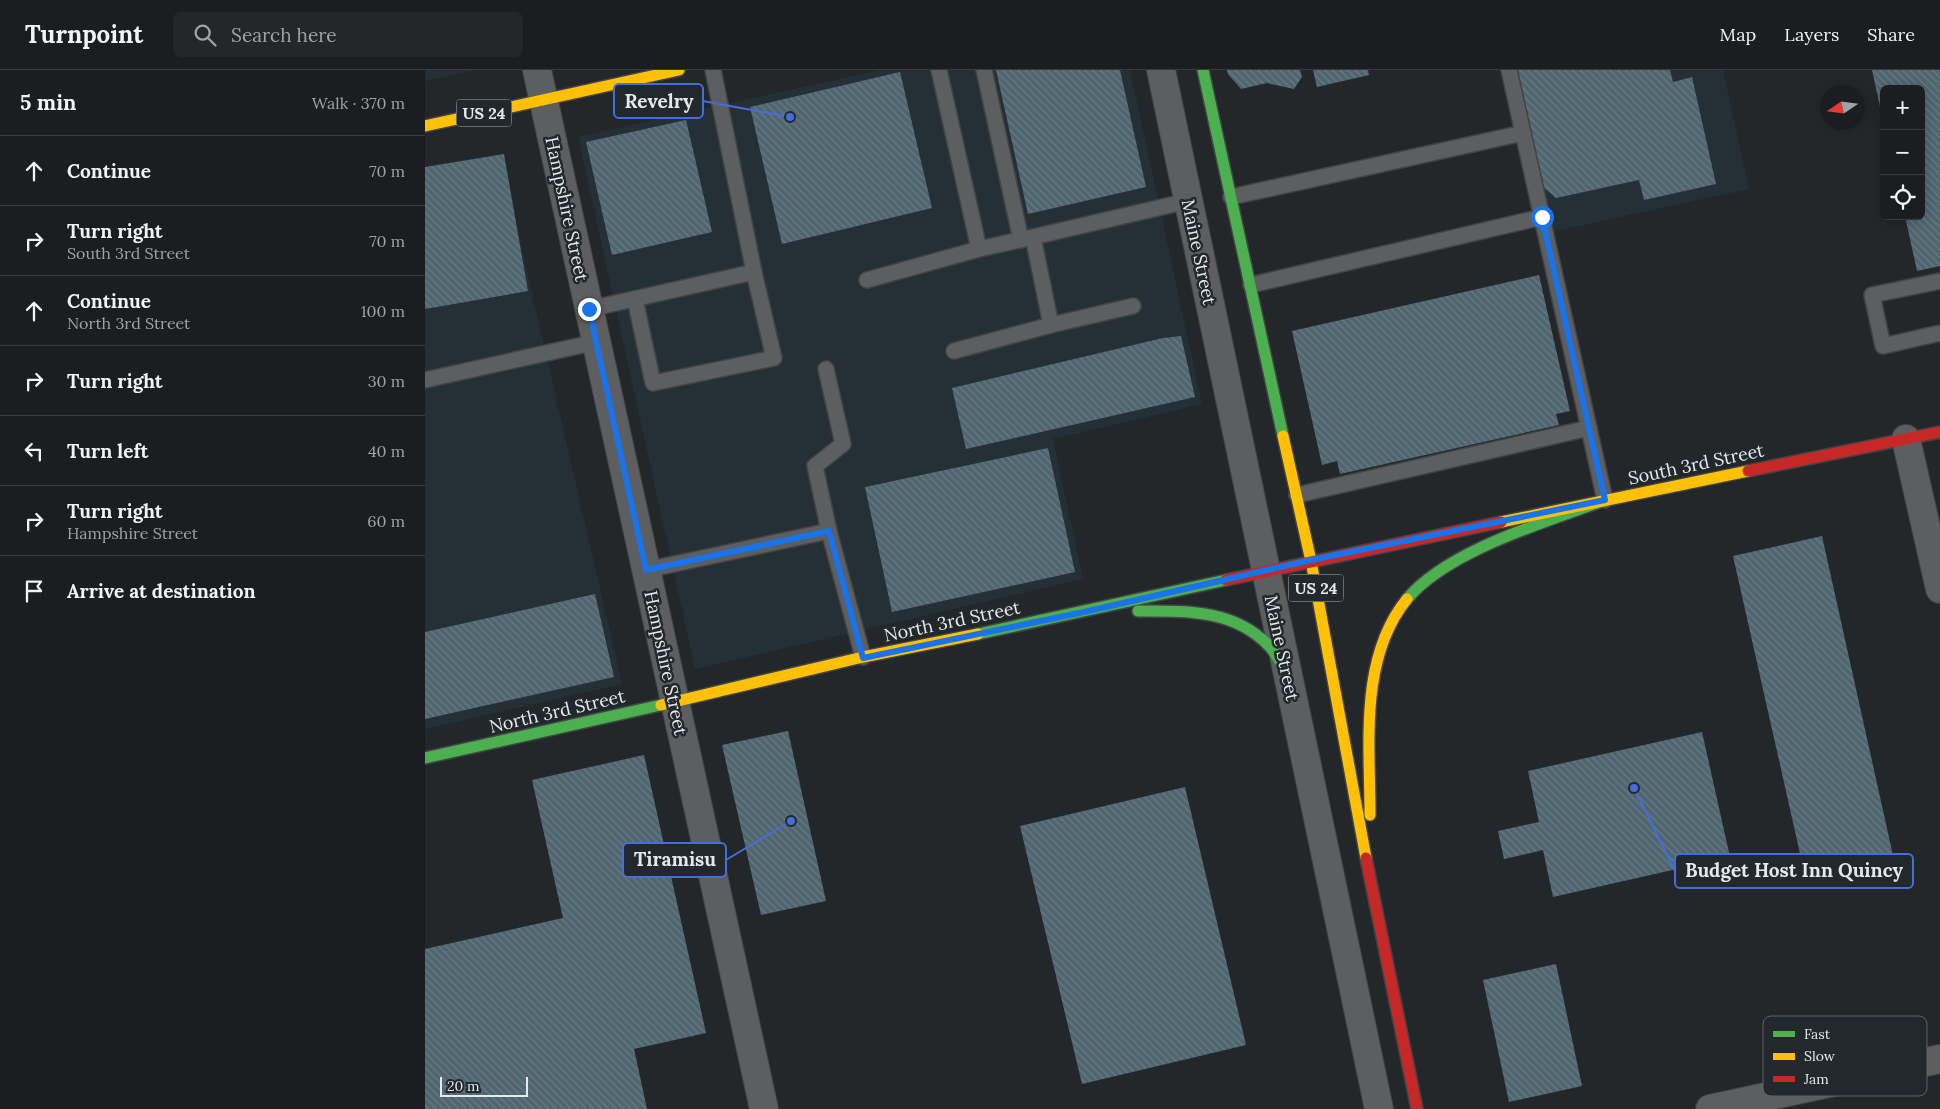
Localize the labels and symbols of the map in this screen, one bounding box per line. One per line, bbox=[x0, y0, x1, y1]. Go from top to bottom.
callout: Revelry bbox=[614, 84, 703, 118]
north arrow bbox=[1820, 85, 1865, 130]
text: Revelry bbox=[625, 89, 694, 113]
road number: US 24 bbox=[457, 99, 511, 126]
street label: Hampshire Street bbox=[540, 135, 594, 284]
street label: Maine Street bbox=[1177, 197, 1221, 307]
route start bbox=[1531, 206, 1554, 229]
route end bbox=[578, 298, 601, 321]
street label: South 3rd Street bbox=[1626, 438, 1766, 490]
road number: US 24 bbox=[1289, 574, 1343, 602]
street label: Hampshire Street bbox=[639, 589, 693, 738]
street label: Maine Street bbox=[1260, 593, 1304, 703]
street label: North 3rd Street bbox=[882, 595, 1022, 647]
street label: North 3rd Street bbox=[487, 684, 627, 738]
callout: Tiramisu bbox=[623, 843, 726, 877]
text: Tiramisu bbox=[634, 847, 716, 871]
callout: Budget Host Inn Quincy bbox=[1675, 854, 1913, 888]
text: Budget Host Inn Quincy bbox=[1685, 858, 1904, 882]
legend bbox=[1763, 1016, 1927, 1096]
text: Fast bbox=[1804, 1025, 1831, 1043]
text: Slow bbox=[1804, 1047, 1836, 1065]
text: Jam bbox=[1803, 1070, 1829, 1088]
scale bar bbox=[440, 1074, 527, 1097]

